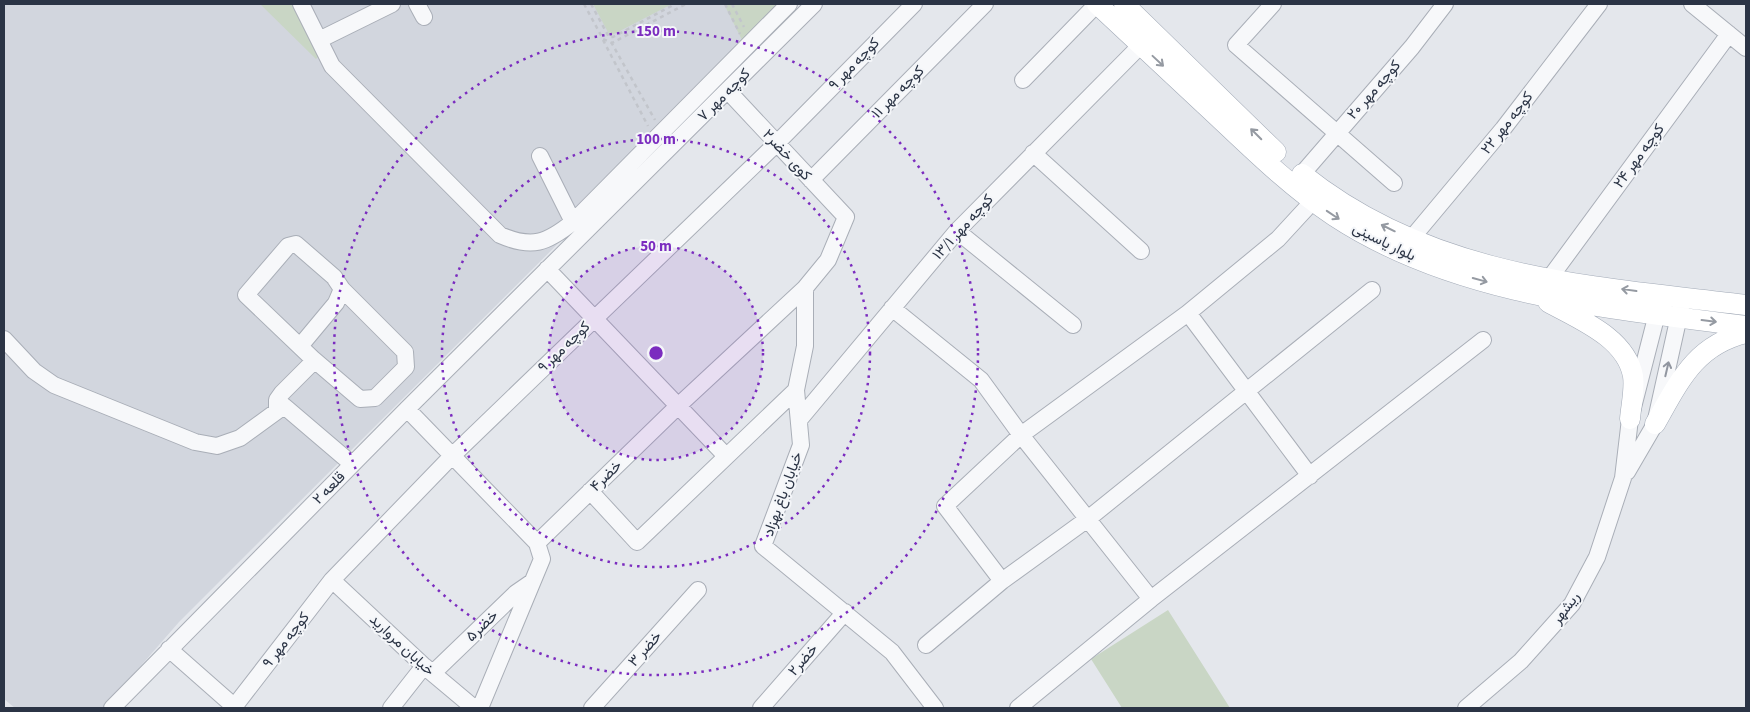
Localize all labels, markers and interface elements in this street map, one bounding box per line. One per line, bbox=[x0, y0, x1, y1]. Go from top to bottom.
text: 150 m bbox=[636, 21, 676, 42]
street label: کوچه مهر ۹ bbox=[824, 33, 885, 95]
one-way arrow bbox=[1152, 55, 1165, 67]
street label: کوچه مهر ۲۰ bbox=[1342, 55, 1406, 124]
street label: کوچه مهر ۱۱ bbox=[867, 61, 929, 123]
street label: کوچه مهر ۷ bbox=[693, 64, 755, 126]
street label: کوچه مهر ۲۲ bbox=[1476, 87, 1538, 159]
street label: کوچه مهر ۲۴ bbox=[1609, 119, 1670, 192]
street label: کوی خضر۲ bbox=[758, 125, 817, 186]
one-way arrow bbox=[1250, 128, 1262, 140]
text: 100 m bbox=[636, 129, 676, 150]
street label: کوچه مهر ۱۳/۱ bbox=[928, 189, 999, 265]
one-way arrow bbox=[1325, 210, 1339, 220]
street label: بلوار یاسینی bbox=[1349, 218, 1419, 266]
one-way arrow bbox=[1381, 223, 1396, 232]
text: 50 m bbox=[640, 236, 672, 257]
one-way arrow bbox=[1472, 276, 1488, 286]
one-way arrow bbox=[1621, 284, 1637, 294]
street label: کوچه مهر ۹ bbox=[533, 316, 595, 377]
one-way arrow bbox=[1701, 316, 1717, 326]
centre of rings bbox=[647, 344, 665, 362]
one-way arrow bbox=[1663, 362, 1672, 378]
street label: خیابان باغ بهزاد bbox=[758, 449, 808, 539]
street label: خضر۴ bbox=[585, 455, 627, 497]
street label: قلعه ۲ bbox=[308, 467, 350, 509]
street label: ریشهر bbox=[1546, 587, 1585, 629]
street label: خضر۵ bbox=[461, 605, 503, 647]
street label: کوچه مهر ۹ bbox=[258, 607, 315, 672]
street label: خیابان مروارید bbox=[365, 609, 439, 681]
street label: خضر ۳ bbox=[623, 627, 667, 671]
street label: خضر۲ bbox=[783, 639, 823, 681]

